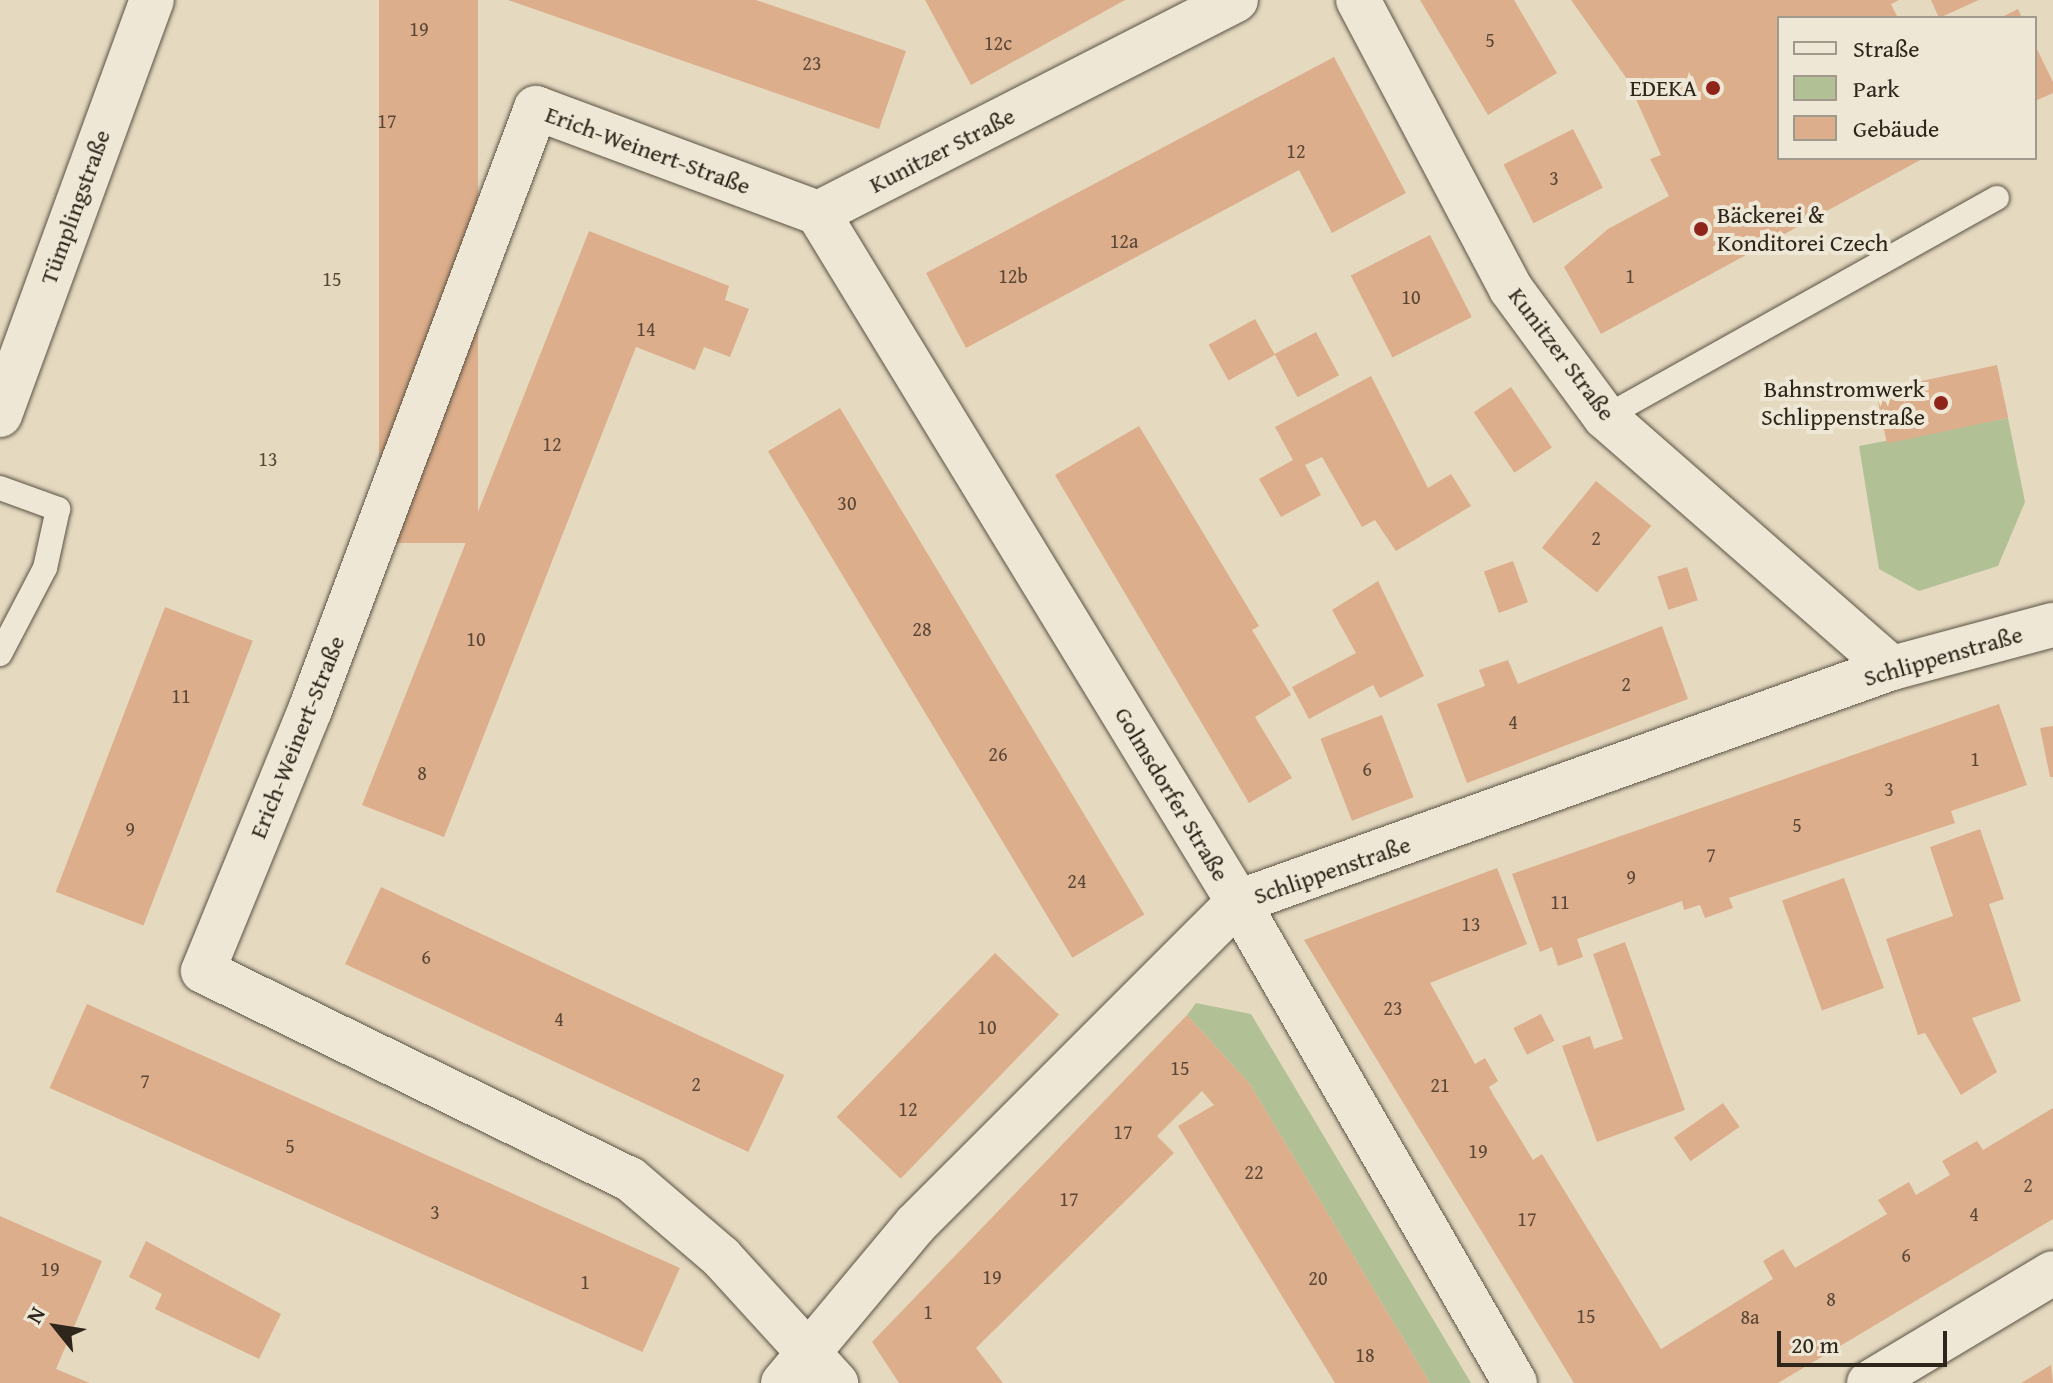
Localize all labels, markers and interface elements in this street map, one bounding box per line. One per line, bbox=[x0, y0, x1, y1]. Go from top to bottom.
house number: 19 bbox=[409, 16, 429, 40]
legend bbox=[1777, 16, 2037, 160]
house number: 5 bbox=[1485, 27, 1495, 51]
house number: 12c bbox=[984, 30, 1012, 54]
text: Straße bbox=[1853, 31, 1920, 66]
house number: 23 bbox=[802, 50, 822, 74]
text: Park bbox=[1853, 71, 1899, 106]
place label: EDEKA bbox=[1629, 74, 1697, 102]
marker: EDEKA bbox=[1704, 79, 1722, 97]
street label: Erich-Weinert-Straße bbox=[542, 100, 754, 200]
street label: Kunitzer Straße bbox=[864, 101, 1020, 199]
house number: 17 bbox=[377, 108, 397, 132]
text: Gebäude bbox=[1853, 111, 1939, 146]
street label: Tümplingstraße bbox=[34, 126, 116, 288]
house number: 12 bbox=[1286, 138, 1306, 162]
house number: 3 bbox=[1549, 165, 1559, 189]
place label: Bäckerei & Konditorei Czech bbox=[1717, 201, 1889, 257]
marker: Bäckerei & Konditorei Czech bbox=[1692, 220, 1710, 238]
house number: 12a bbox=[1110, 228, 1138, 252]
house number: 12b bbox=[998, 263, 1028, 287]
house number: 1 bbox=[1625, 263, 1635, 287]
house number: 15 bbox=[322, 266, 342, 290]
street label: Kunitzer Straße bbox=[1503, 282, 1621, 426]
house number: 10 bbox=[1401, 284, 1421, 308]
house number: 14 bbox=[636, 316, 656, 340]
place label: Bahnstromwerk Schlippenstraße bbox=[1761, 375, 1925, 431]
marker: Bahnstromwerk Schlippenstraße bbox=[1932, 394, 1950, 412]
house number: 12 bbox=[542, 431, 562, 455]
house number: 13 bbox=[258, 446, 278, 470]
house number: 30 bbox=[837, 490, 857, 514]
house number: 2 bbox=[1591, 525, 1601, 549]
house number: 28 bbox=[912, 616, 932, 640]
street label: Schlippenstraße bbox=[1860, 620, 2026, 692]
house number: 10 bbox=[466, 626, 486, 650]
street label: Erich-Weinert-Straße bbox=[243, 631, 351, 843]
house number: 2 bbox=[1621, 671, 1631, 695]
house number: 11 bbox=[171, 683, 191, 707]
street label: Golmsdorfer Straße bbox=[1109, 702, 1235, 886]
house number: 4 bbox=[1508, 709, 1518, 733]
house number: 26 bbox=[988, 741, 1008, 765]
house number: 1 bbox=[1970, 746, 1980, 770]
house number: 6 bbox=[1362, 756, 1372, 780]
house number: 8 bbox=[417, 760, 427, 784]
house number: 3 bbox=[1884, 776, 1894, 800]
house number: 5 bbox=[1792, 812, 1802, 836]
house number: 9 bbox=[125, 816, 135, 840]
street label: Schlippenstraße bbox=[1250, 830, 1414, 910]
house number: 7 bbox=[1706, 842, 1716, 866]
house number: 9 bbox=[1626, 864, 1636, 888]
house number: 24 bbox=[1067, 868, 1087, 892]
house number: 11 bbox=[1550, 889, 1570, 913]
house number: 13 bbox=[1461, 911, 1481, 935]
house number: 6 bbox=[421, 944, 431, 968]
house number: 23 bbox=[1383, 995, 1403, 1019]
house number: 4 bbox=[554, 1006, 564, 1030]
house number: 10 bbox=[977, 1014, 997, 1038]
house number: 15 bbox=[1170, 1055, 1190, 1079]
house number: 7 bbox=[140, 1068, 150, 1092]
house number: 2 bbox=[691, 1071, 701, 1095]
house number: 21 bbox=[1430, 1072, 1450, 1096]
house number: 12 bbox=[898, 1096, 918, 1120]
house number: 17 bbox=[1113, 1119, 1133, 1143]
house number: 5 bbox=[285, 1133, 295, 1157]
house number: 19 bbox=[1468, 1138, 1488, 1162]
house number: 22 bbox=[1244, 1159, 1264, 1183]
house number: 2 bbox=[2023, 1172, 2033, 1196]
house number: 17 bbox=[1059, 1186, 1079, 1210]
house number: 3 bbox=[430, 1199, 440, 1223]
house number: 4 bbox=[1969, 1201, 1979, 1225]
house number: 17 bbox=[1517, 1206, 1537, 1230]
house number: 6 bbox=[1901, 1242, 1911, 1266]
house number: 19 bbox=[40, 1256, 60, 1280]
house number: 19 bbox=[982, 1264, 1002, 1288]
house number: 20 bbox=[1308, 1265, 1328, 1289]
house number: 1 bbox=[580, 1269, 590, 1293]
house number: 8 bbox=[1826, 1286, 1836, 1310]
north arrow bbox=[16, 1287, 96, 1367]
house number: 1 bbox=[923, 1299, 933, 1323]
text: N bbox=[18, 1301, 53, 1329]
house number: 15 bbox=[1576, 1303, 1596, 1327]
house number: 8a bbox=[1740, 1304, 1760, 1328]
scale bar bbox=[1781, 1315, 1951, 1365]
text: 20 m bbox=[1791, 1327, 1839, 1362]
house number: 18 bbox=[1355, 1342, 1375, 1366]

